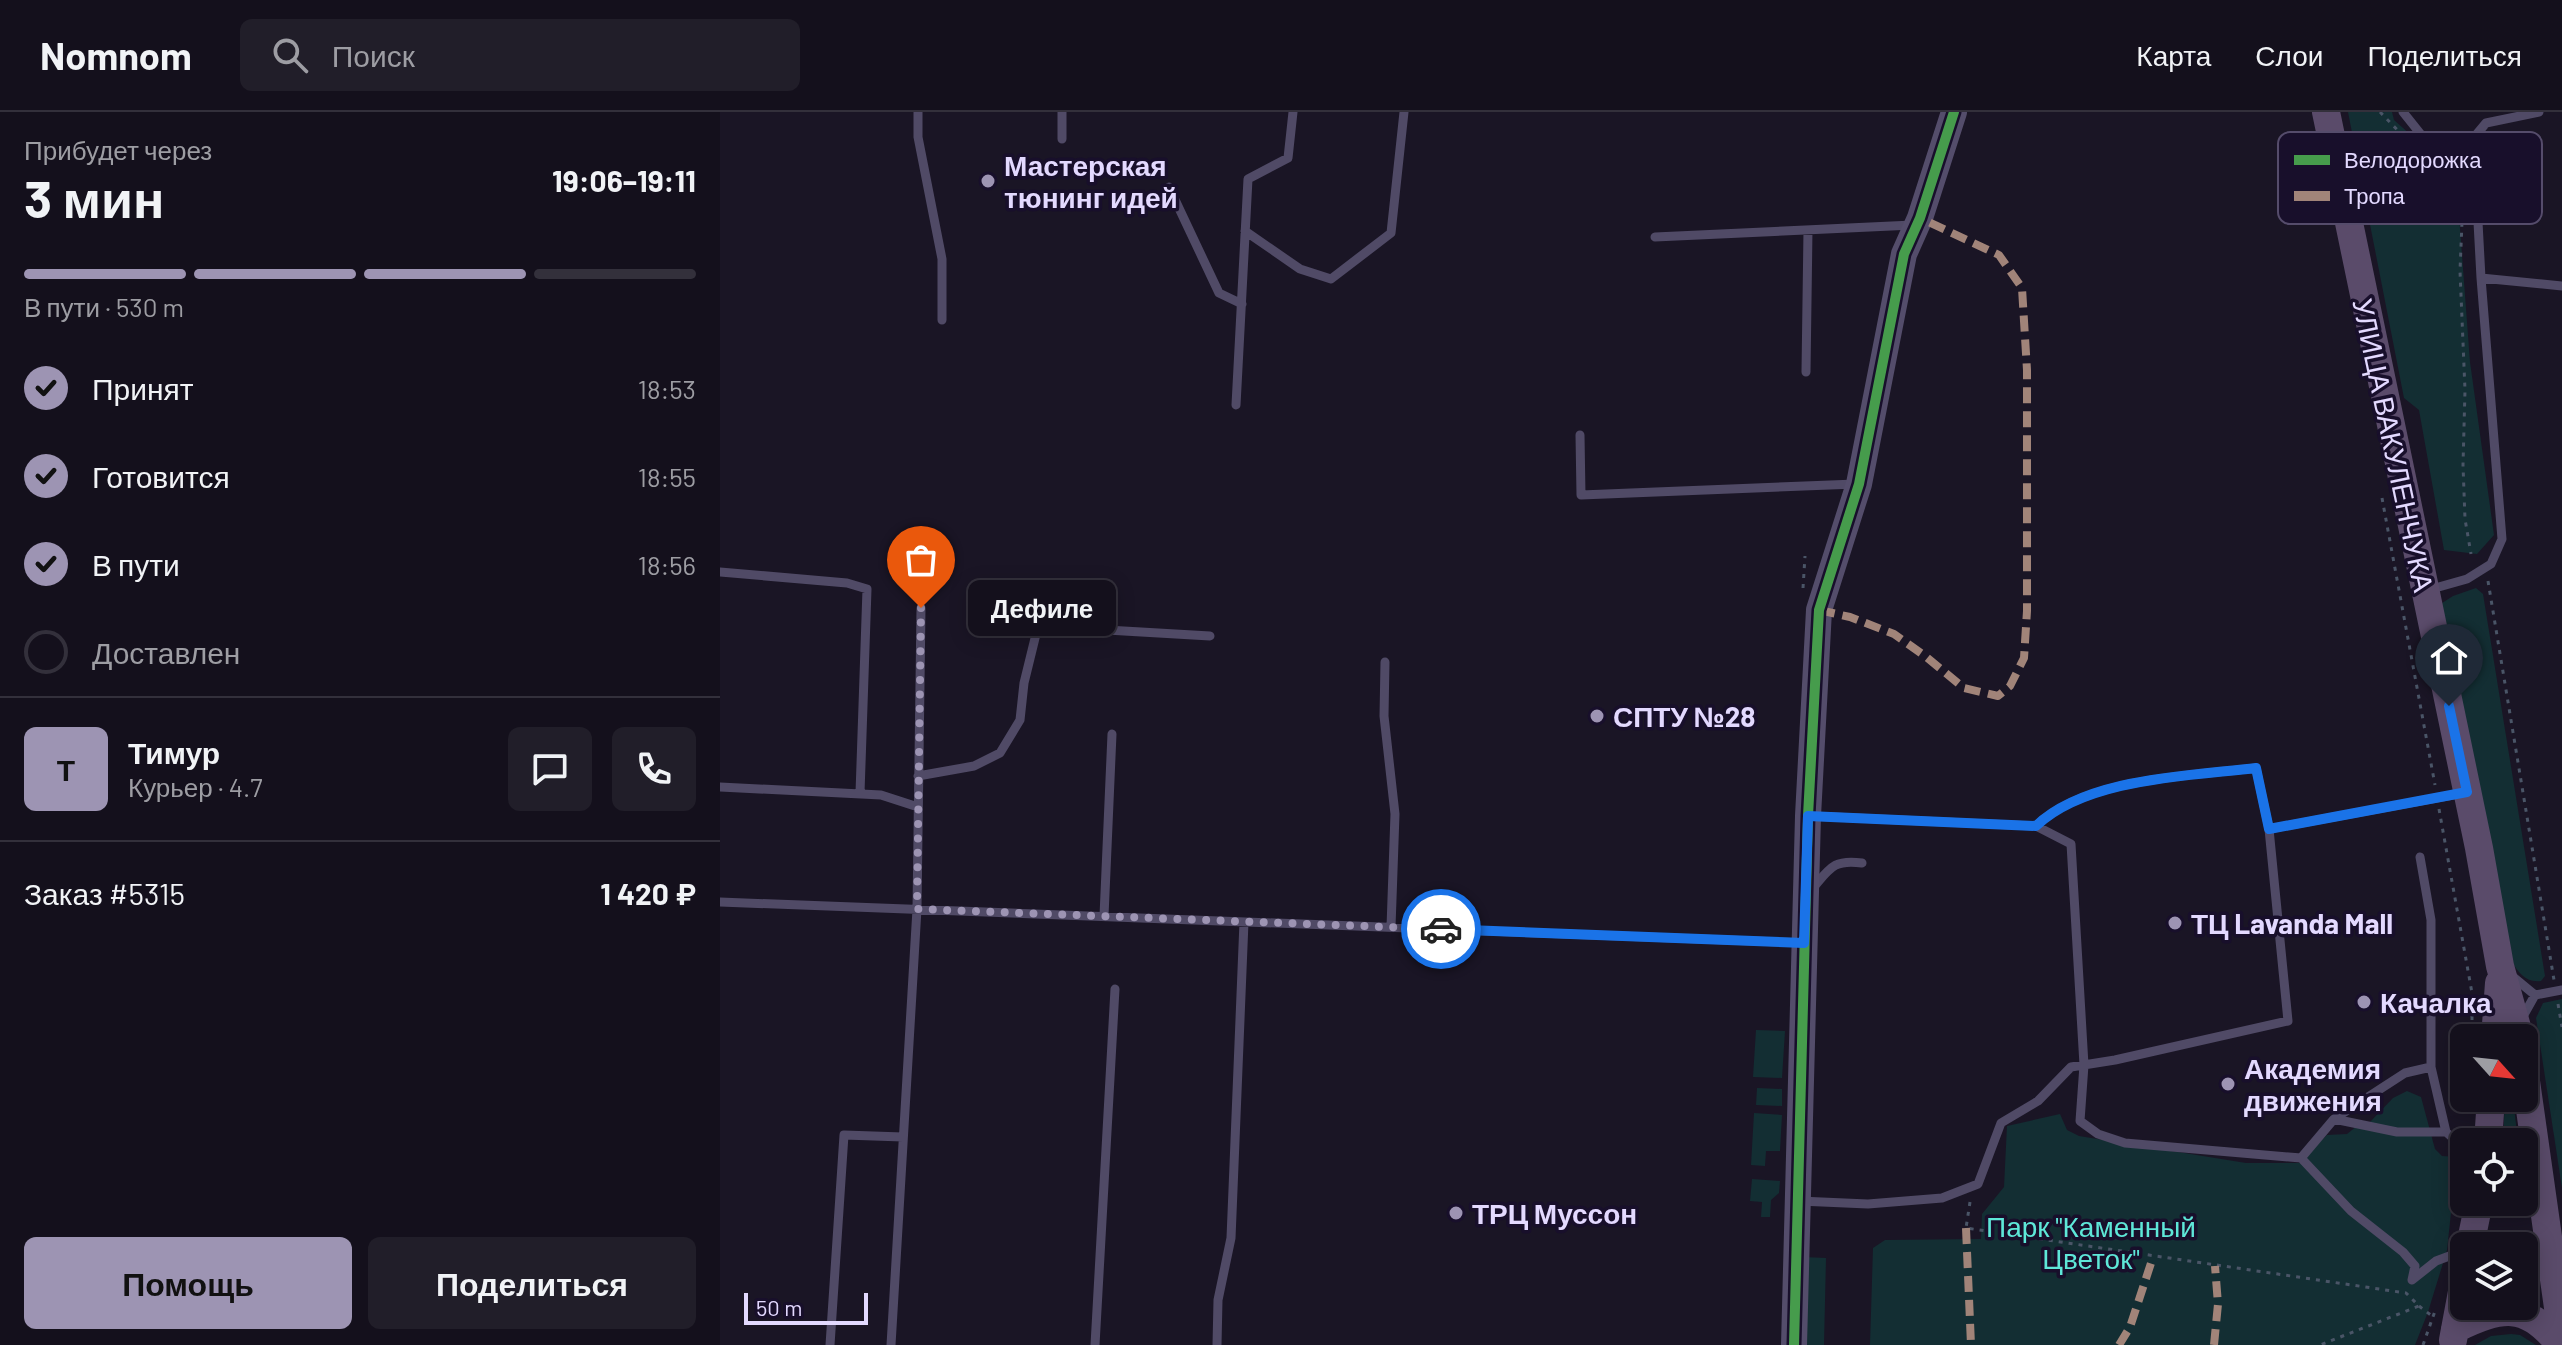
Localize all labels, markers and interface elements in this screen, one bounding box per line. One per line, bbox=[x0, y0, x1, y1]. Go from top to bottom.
search box bbox=[240, 19, 800, 91]
text: Nomnom bbox=[40, 32, 192, 78]
icon: search bbox=[268, 33, 312, 77]
text: Поиск bbox=[332, 37, 415, 73]
text: Карта bbox=[2136, 38, 2211, 72]
text: Слои bbox=[2255, 38, 2323, 72]
text: Поделиться bbox=[2367, 38, 2522, 72]
legend bbox=[2278, 132, 2542, 224]
text: Прибудет через bbox=[24, 134, 212, 165]
text: Велодорожка bbox=[2344, 146, 2482, 173]
place label: Мастерская тюнинг идей bbox=[1004, 148, 1178, 214]
text: 19:06–19:11 bbox=[552, 162, 696, 198]
text: 3 мин bbox=[24, 166, 164, 228]
marker: Мастерская тюнинг идей bbox=[979, 172, 997, 190]
text: Тропа bbox=[2344, 182, 2406, 209]
text: В пути · 530 m bbox=[24, 291, 184, 322]
street label: УЛИЦА ВАКУЛЕНЧУКА bbox=[2346, 295, 2442, 595]
icon: check bbox=[24, 366, 68, 410]
text: Принят bbox=[92, 370, 194, 406]
text: 18:53 bbox=[638, 373, 696, 404]
icon: check bbox=[24, 454, 68, 498]
text: Готовится bbox=[92, 458, 230, 494]
text: 18:55 bbox=[638, 461, 696, 492]
pin bbox=[887, 526, 955, 608]
icon: bag bbox=[899, 538, 943, 582]
icon: check bbox=[24, 542, 68, 586]
text: В пути bbox=[92, 546, 180, 582]
text: 18:56 bbox=[638, 549, 696, 580]
callout: Дефиле bbox=[969, 580, 1117, 636]
text: Дефиле bbox=[991, 592, 1093, 623]
pin bbox=[2415, 624, 2483, 706]
text: Доставлен bbox=[92, 634, 240, 670]
icon: home bbox=[2427, 636, 2471, 680]
place label: СПТУ №28 bbox=[1613, 699, 1756, 733]
marker: СПТУ №28 bbox=[1588, 707, 1606, 725]
button: chat bbox=[508, 727, 592, 811]
button: phone bbox=[612, 727, 696, 811]
text: Тимур bbox=[128, 734, 220, 770]
text: Т bbox=[57, 751, 75, 787]
text: Курьер · 4.7 bbox=[128, 771, 263, 802]
text: Заказ #5315 bbox=[24, 875, 185, 911]
text: 1 420 ₽ bbox=[600, 875, 696, 911]
courier bbox=[1401, 889, 1481, 969]
place label: ТЦ Lavanda Mall bbox=[2191, 906, 2393, 940]
icon: car bbox=[1419, 907, 1463, 951]
marker: ТЦ Lavanda Mall bbox=[2166, 914, 2184, 932]
place label: Качалка bbox=[2380, 985, 2492, 1019]
marker: Качалка bbox=[2355, 993, 2373, 1011]
north arrow bbox=[2450, 1024, 2538, 1112]
map controls bbox=[2450, 1024, 2538, 1320]
place label: Академия движения bbox=[2244, 1051, 2382, 1117]
marker: Академия движения bbox=[2219, 1075, 2237, 1093]
button: locate bbox=[2450, 1128, 2538, 1216]
place label: ТРЦ Муссон bbox=[1472, 1196, 1637, 1230]
marker: ТРЦ Муссон bbox=[1447, 1204, 1465, 1222]
park label: Парк "Каменный Цветок" bbox=[1986, 1209, 2196, 1275]
button: layers bbox=[2450, 1232, 2538, 1320]
button: Помощь bbox=[24, 1237, 352, 1329]
button: Поделиться bbox=[368, 1237, 696, 1329]
scale bar bbox=[744, 1289, 868, 1325]
text: 50 m bbox=[756, 1294, 802, 1320]

